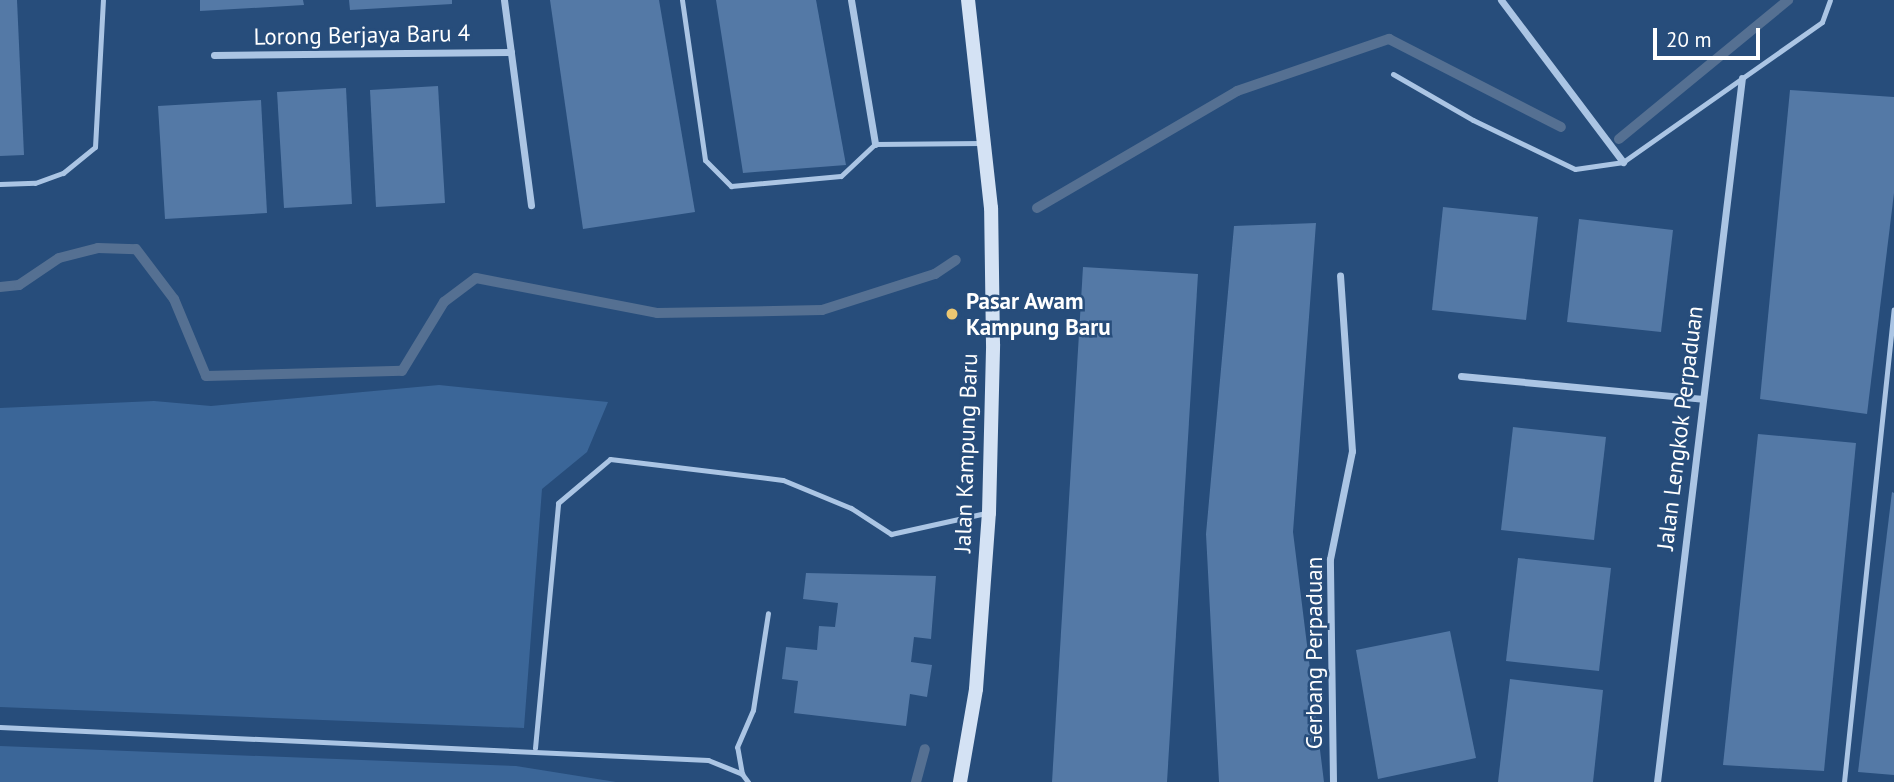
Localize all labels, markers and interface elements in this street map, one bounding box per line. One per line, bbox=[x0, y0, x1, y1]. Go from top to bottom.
scale bar bbox=[1656, 14, 1763, 58]
street label: Lorong Berjaya Baru 4 bbox=[253, 19, 471, 51]
text: 20 m bbox=[1666, 26, 1712, 53]
place label: Pasar Awam Kampung Baru bbox=[966, 287, 1111, 341]
street label: Jalan Lengkok Perpaduan bbox=[1651, 304, 1709, 552]
marker: Pasar Awam Kampung Baru bbox=[944, 306, 960, 322]
street label: Jalan Kampung Baru bbox=[949, 353, 983, 553]
street label: Gerbang Perpaduan bbox=[1300, 557, 1328, 749]

